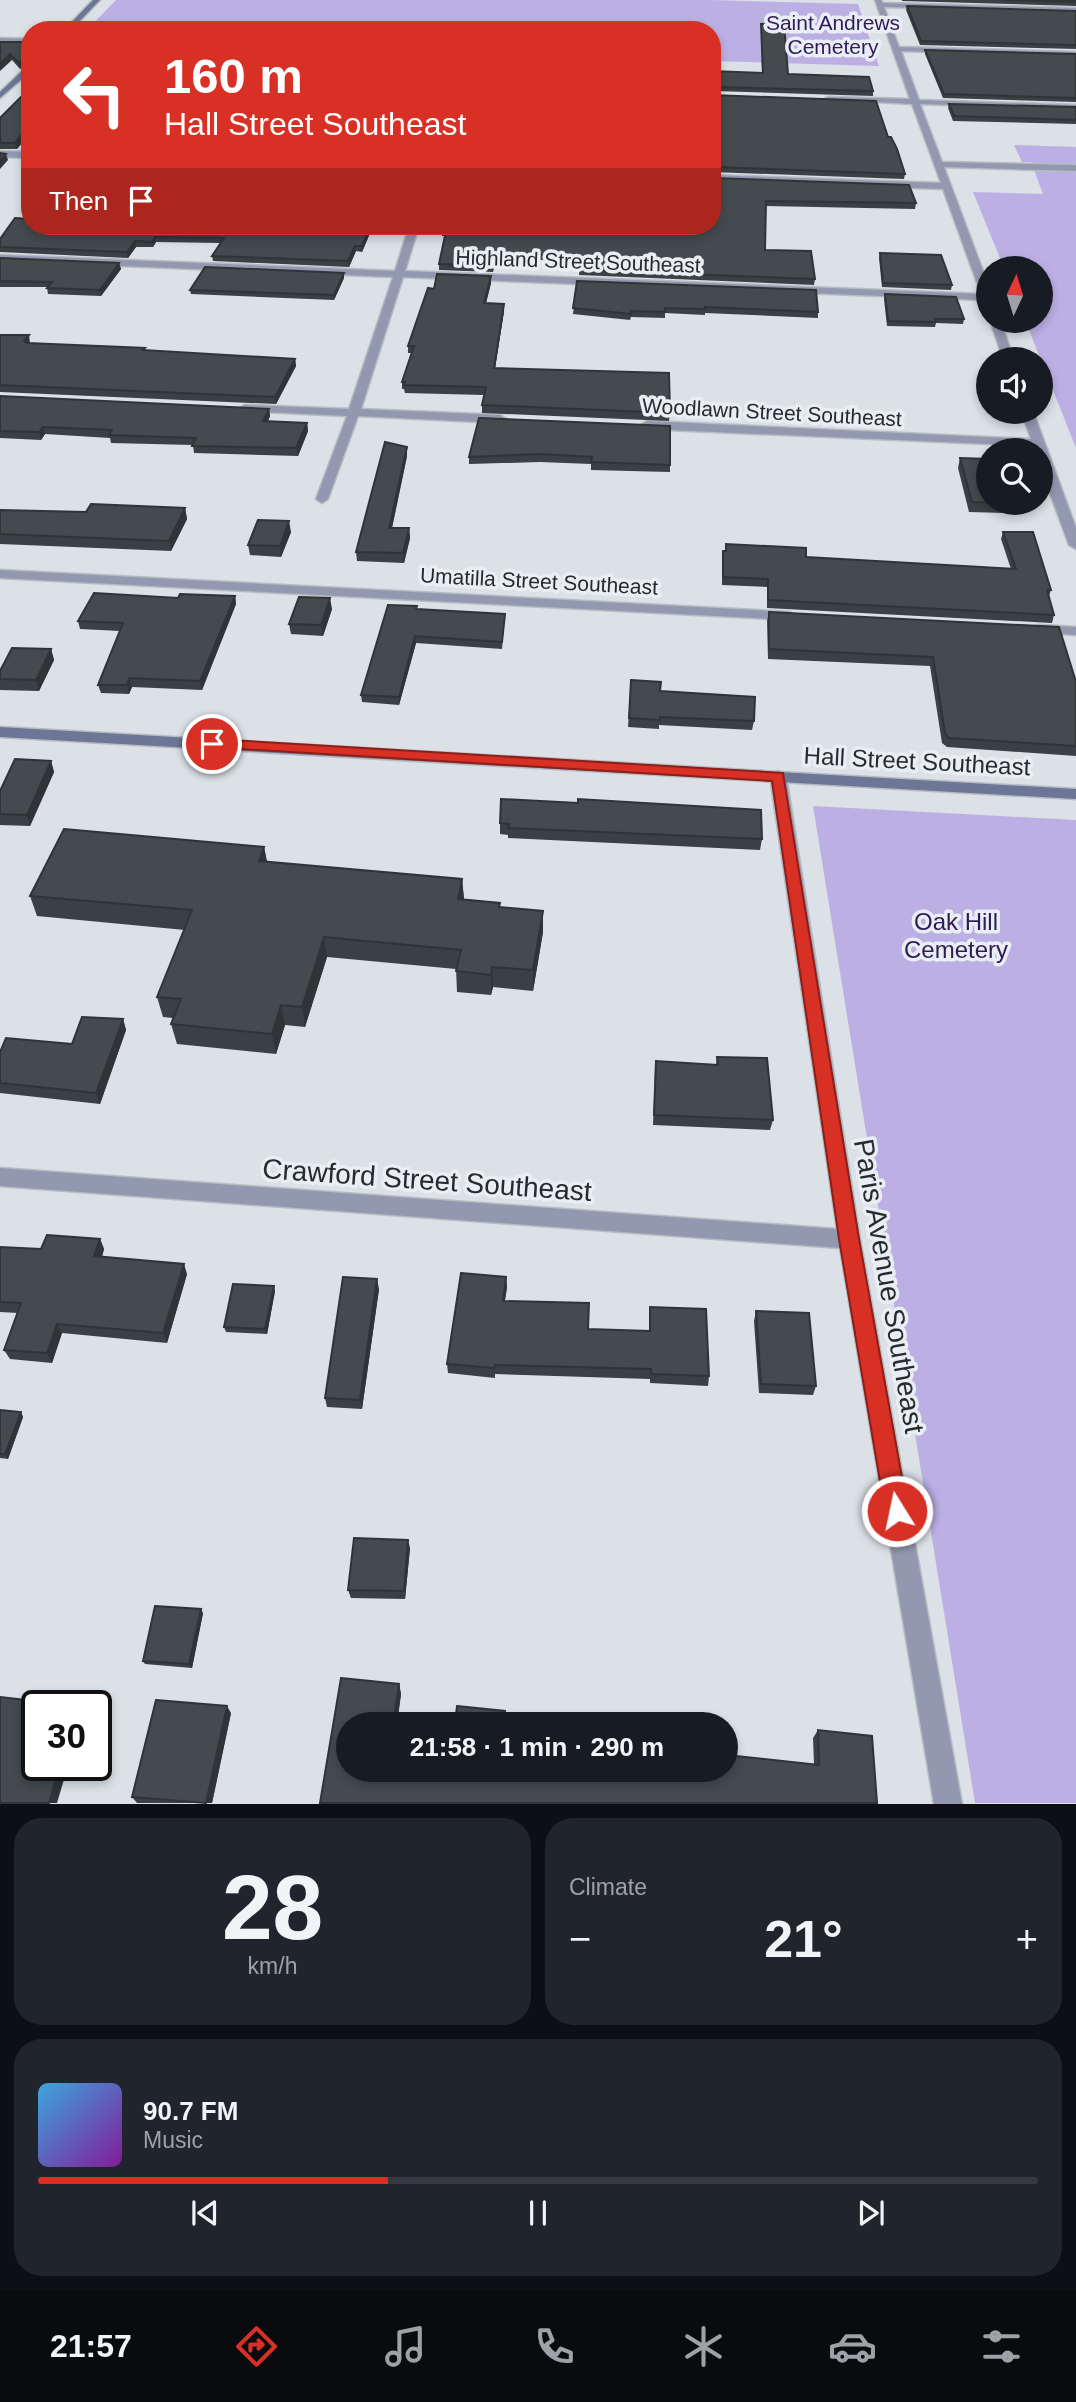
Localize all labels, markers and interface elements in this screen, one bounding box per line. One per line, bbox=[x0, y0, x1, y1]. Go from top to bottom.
park label: Saint Andrews Cemetery bbox=[766, 11, 900, 58]
icon: left bbox=[49, 49, 140, 140]
text: 160 m bbox=[164, 49, 303, 103]
text: Hall Street Southeast bbox=[164, 106, 466, 142]
icon: arrive bbox=[122, 182, 160, 220]
text: Then bbox=[49, 186, 108, 216]
street label: Highland Street Southeast bbox=[455, 245, 701, 277]
north arrow bbox=[976, 256, 1054, 332]
map controls bbox=[976, 256, 1053, 515]
button: sound bbox=[976, 347, 1053, 424]
street label: Woodlawn Street Southeast bbox=[642, 394, 903, 430]
button: search bbox=[976, 438, 1053, 515]
street label: Umatilla Street Southeast bbox=[419, 563, 659, 599]
pin bbox=[182, 714, 242, 774]
icon: arrive bbox=[193, 725, 231, 763]
street label: Hall Street Southeast bbox=[803, 742, 1031, 780]
park label: Oak Hill Cemetery bbox=[904, 908, 1008, 963]
street label: Paris Avenue Southeast bbox=[848, 1136, 930, 1436]
street label: Crawford Street Southeast bbox=[261, 1153, 593, 1207]
position arrow bbox=[860, 1474, 934, 1548]
speed limit sign: 30 bbox=[21, 1690, 112, 1781]
text: 21:58 · 1 min · 290 m bbox=[410, 1732, 664, 1762]
text: 28 bbox=[222, 1857, 323, 1958]
text: Climate bbox=[569, 1874, 647, 1900]
text: 21° bbox=[764, 1910, 843, 1968]
text: − bbox=[569, 1918, 591, 1960]
text: + bbox=[1016, 1918, 1038, 1960]
text: km/h bbox=[248, 1953, 297, 1979]
text: 90.7 FM bbox=[143, 2096, 238, 2126]
text: Music bbox=[143, 2127, 203, 2153]
icon: previous bbox=[186, 2194, 224, 2232]
icon: pause bbox=[519, 2194, 557, 2232]
icon: next bbox=[852, 2194, 890, 2232]
icon: directions bbox=[232, 2322, 281, 2371]
icon: music bbox=[381, 2322, 430, 2371]
icon: phone bbox=[530, 2322, 579, 2371]
icon: climate bbox=[679, 2322, 728, 2371]
icon: car bbox=[828, 2322, 877, 2371]
icon: filters bbox=[977, 2322, 1026, 2371]
text: 21:57 bbox=[50, 2328, 132, 2364]

